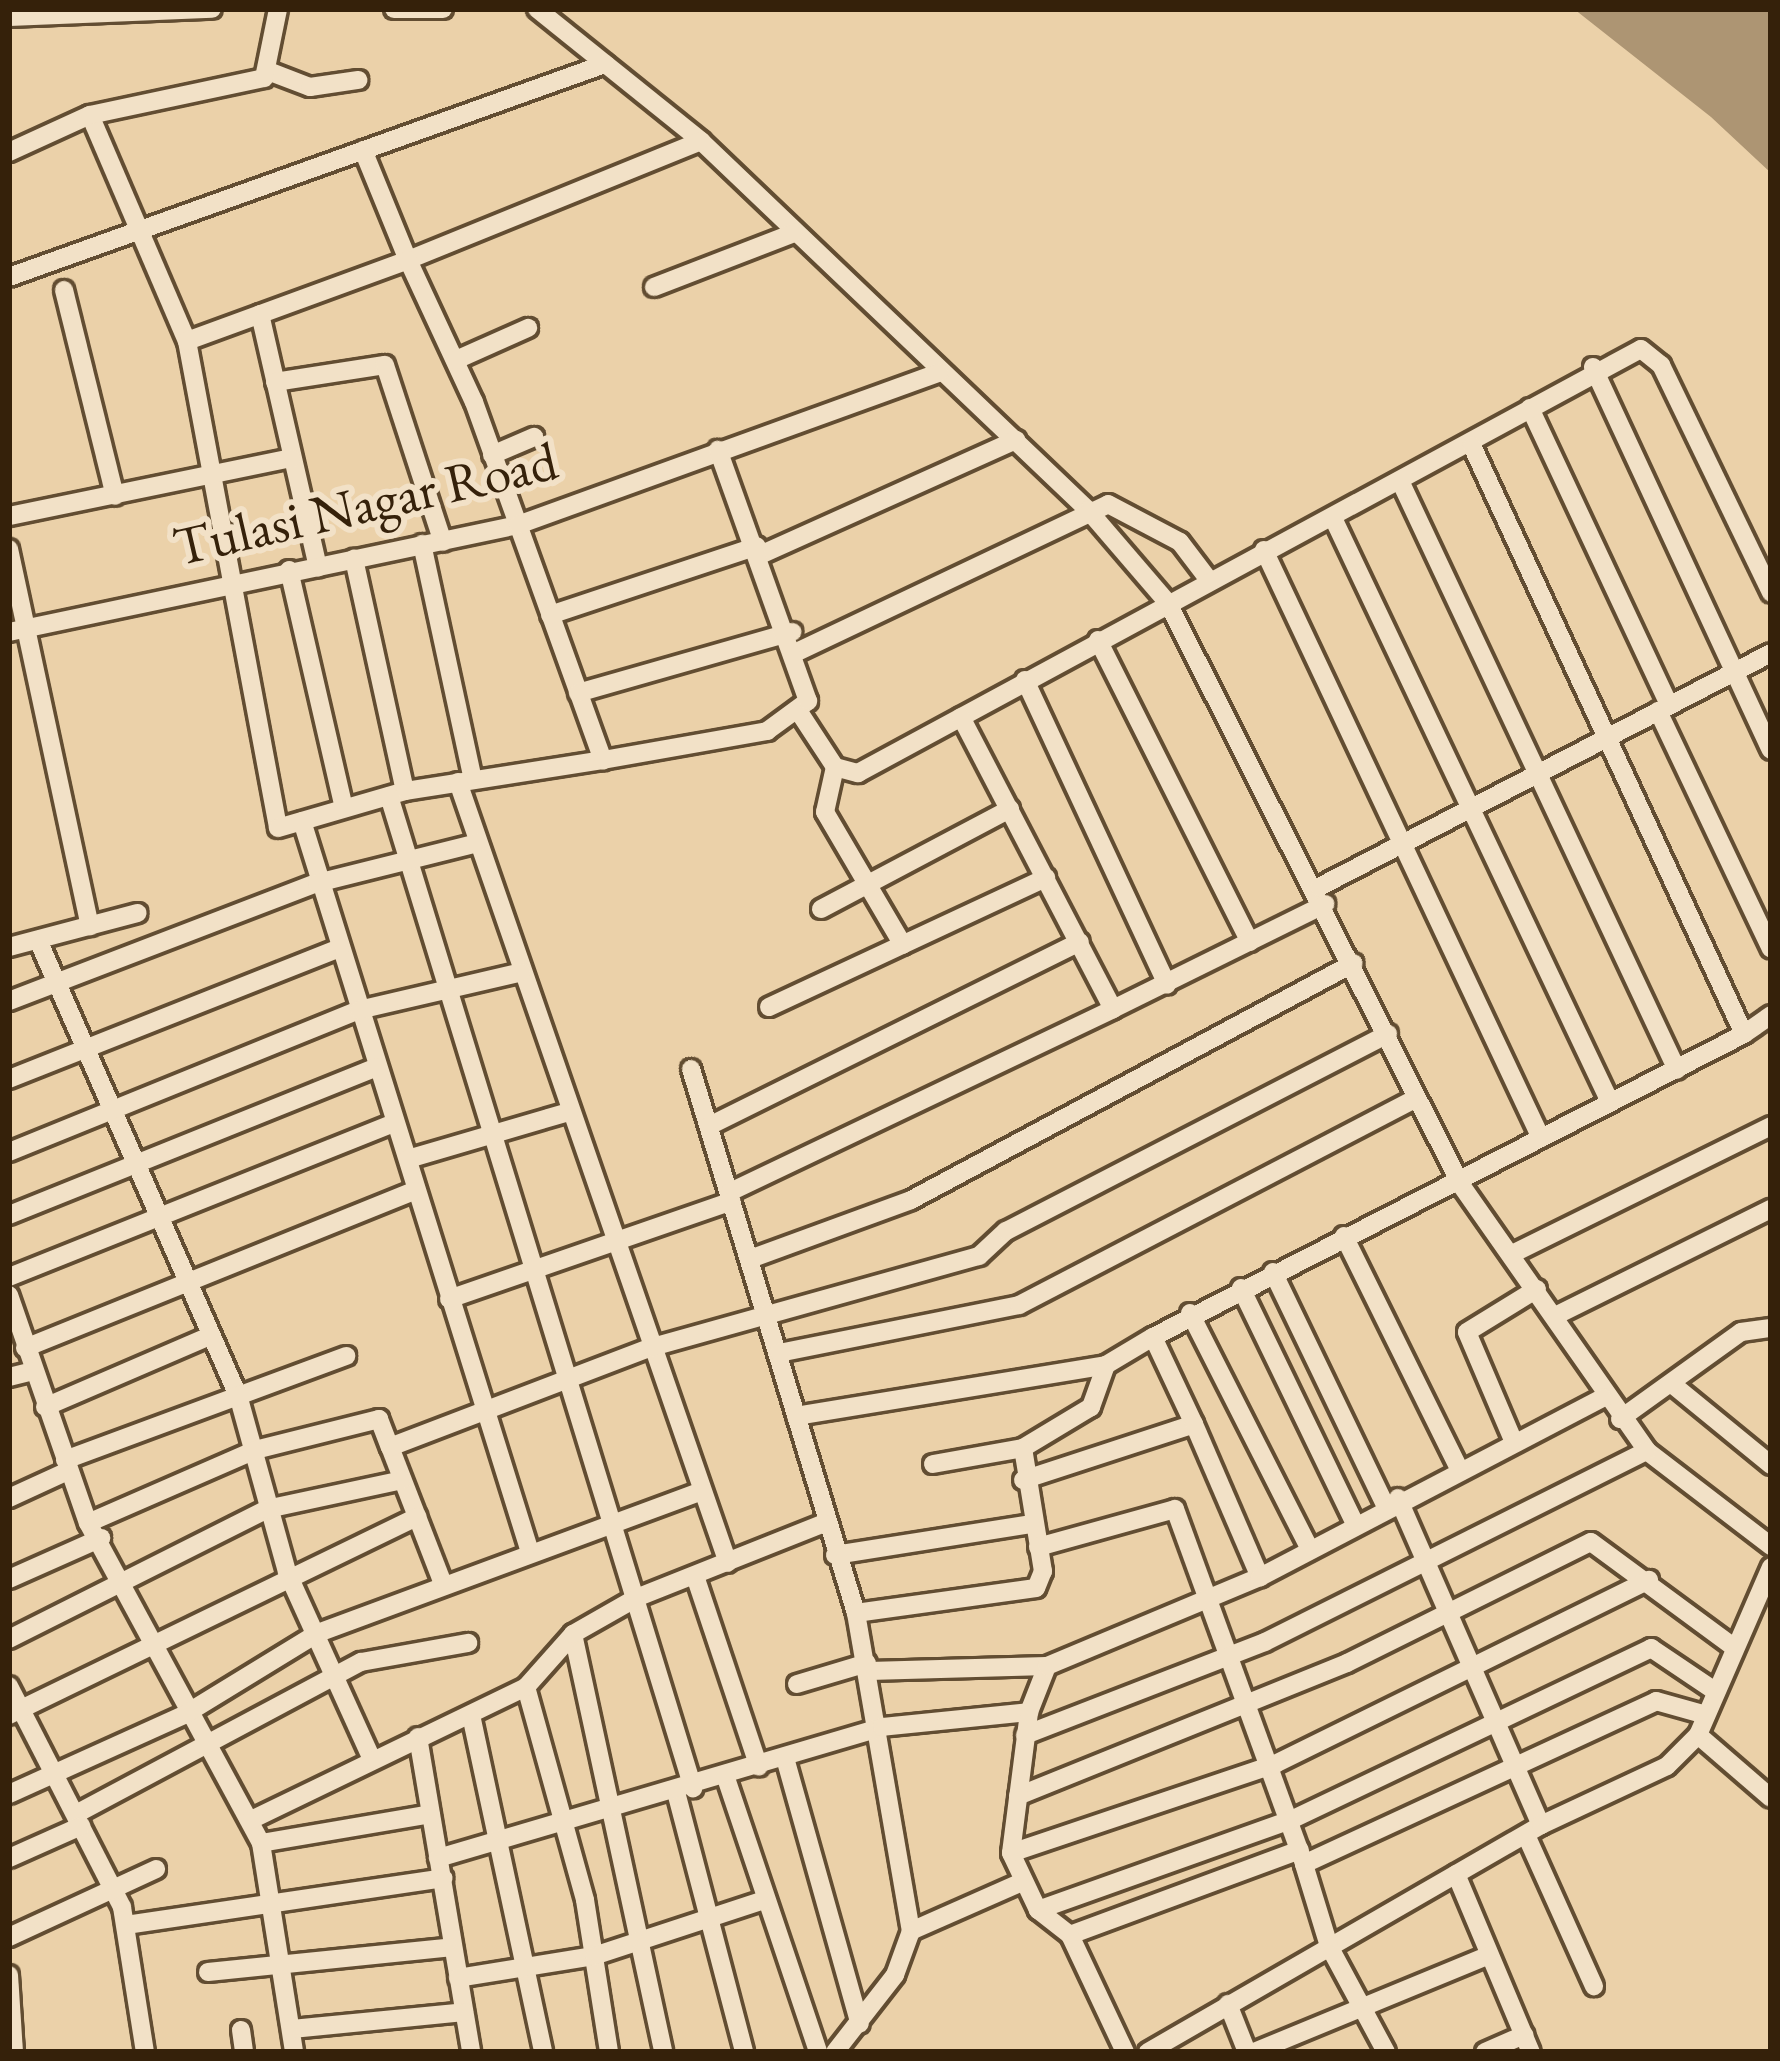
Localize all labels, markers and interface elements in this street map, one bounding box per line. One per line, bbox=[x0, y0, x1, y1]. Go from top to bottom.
street label: Tulasi Nagar Road bbox=[167, 427, 563, 579]

